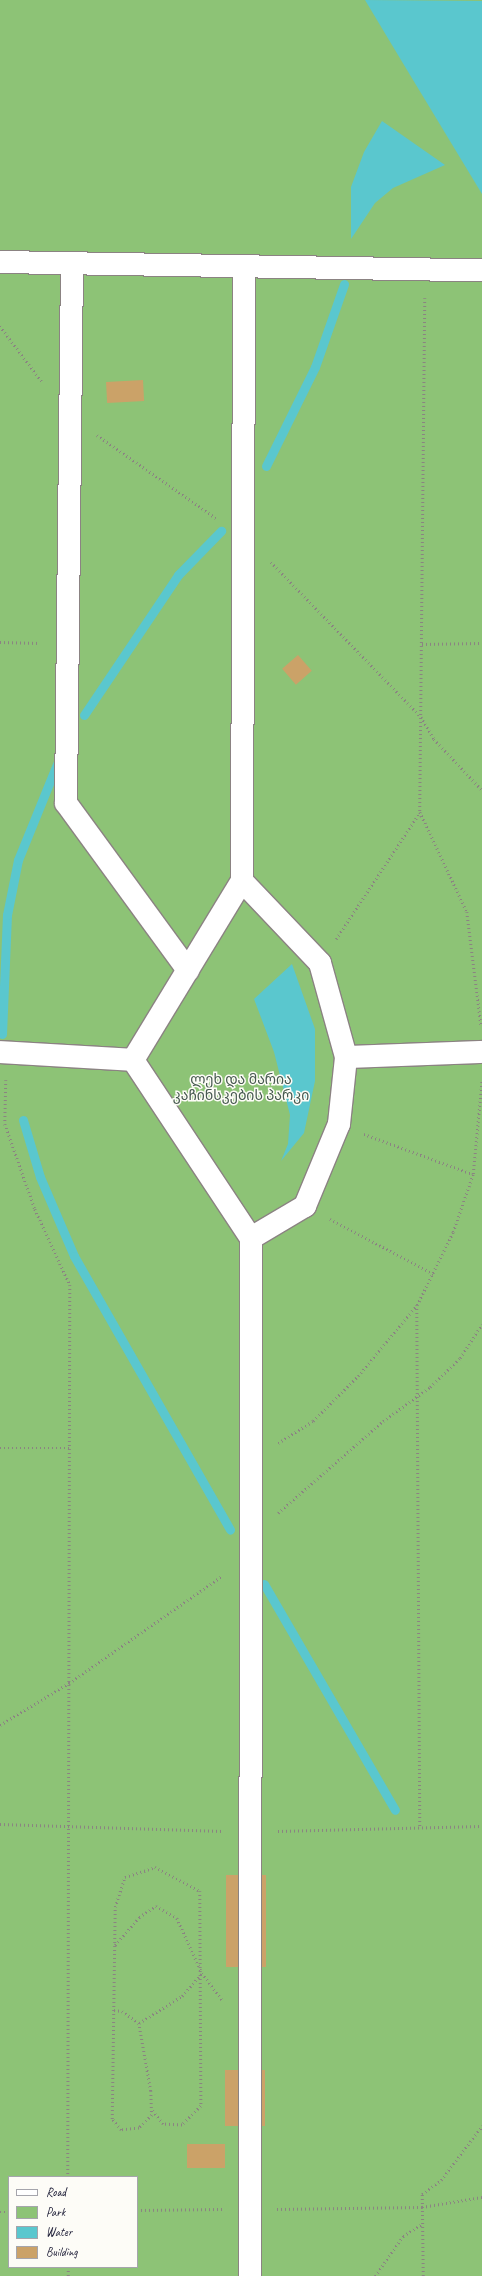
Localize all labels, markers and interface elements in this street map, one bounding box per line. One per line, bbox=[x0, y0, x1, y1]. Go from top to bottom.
park label: ლეხ და მარია კაჩინსკების პარკი bbox=[173, 1072, 309, 1104]
legend bbox=[8, 2176, 138, 2268]
text: Road bbox=[46, 2184, 66, 2200]
text: Park bbox=[46, 2204, 65, 2220]
text: Water bbox=[46, 2224, 72, 2240]
text: Building bbox=[46, 2244, 78, 2260]

